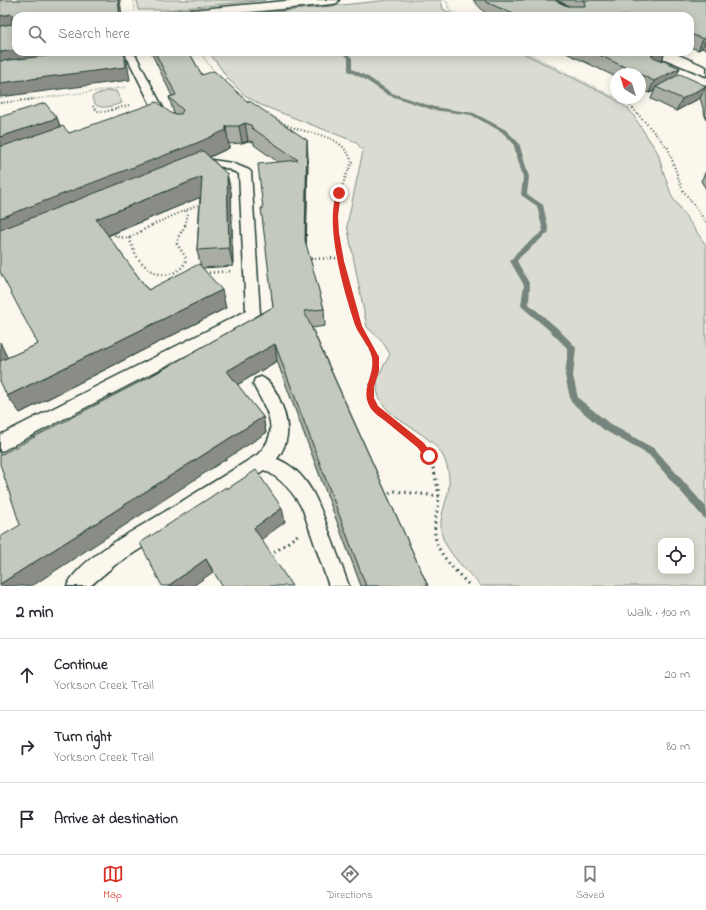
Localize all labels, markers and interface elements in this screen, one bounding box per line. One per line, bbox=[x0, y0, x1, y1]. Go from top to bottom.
search box bbox=[12, 12, 694, 56]
icon: search bbox=[26, 23, 48, 45]
text: Search here bbox=[58, 23, 130, 45]
north arrow bbox=[610, 68, 646, 104]
route end bbox=[330, 184, 348, 202]
route start bbox=[420, 447, 438, 465]
map controls bbox=[658, 538, 694, 574]
button: locate bbox=[658, 538, 694, 574]
text: 2 min bbox=[16, 600, 53, 625]
text: Walk · 100 m bbox=[627, 603, 690, 622]
text: Continue bbox=[54, 654, 108, 676]
icon: ahead bbox=[16, 664, 38, 686]
text: 20 m bbox=[665, 665, 690, 684]
text: Yorkson Creek Trail bbox=[54, 676, 154, 695]
text: Turn right bbox=[54, 726, 112, 748]
icon: right bbox=[16, 736, 38, 758]
text: 80 m bbox=[666, 737, 690, 756]
text: Yorkson Creek Trail bbox=[54, 748, 154, 767]
icon: arrive bbox=[16, 808, 38, 830]
text: Arrive at destination bbox=[54, 808, 178, 830]
tab: Map bbox=[102, 863, 124, 903]
tab: Directions bbox=[327, 863, 372, 903]
tab: Saved bbox=[576, 863, 604, 903]

